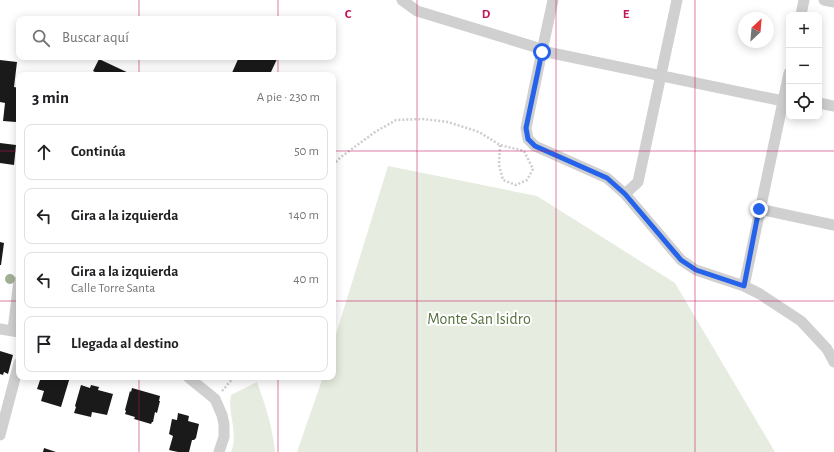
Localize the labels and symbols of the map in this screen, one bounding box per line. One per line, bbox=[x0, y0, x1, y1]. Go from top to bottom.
text: C bbox=[345, 8, 352, 21]
text: D bbox=[482, 8, 491, 21]
text: E bbox=[623, 8, 630, 21]
north arrow bbox=[738, 12, 774, 48]
route start bbox=[533, 43, 551, 61]
route end bbox=[750, 200, 768, 218]
park label: Monte San Isidro bbox=[427, 311, 531, 327]

